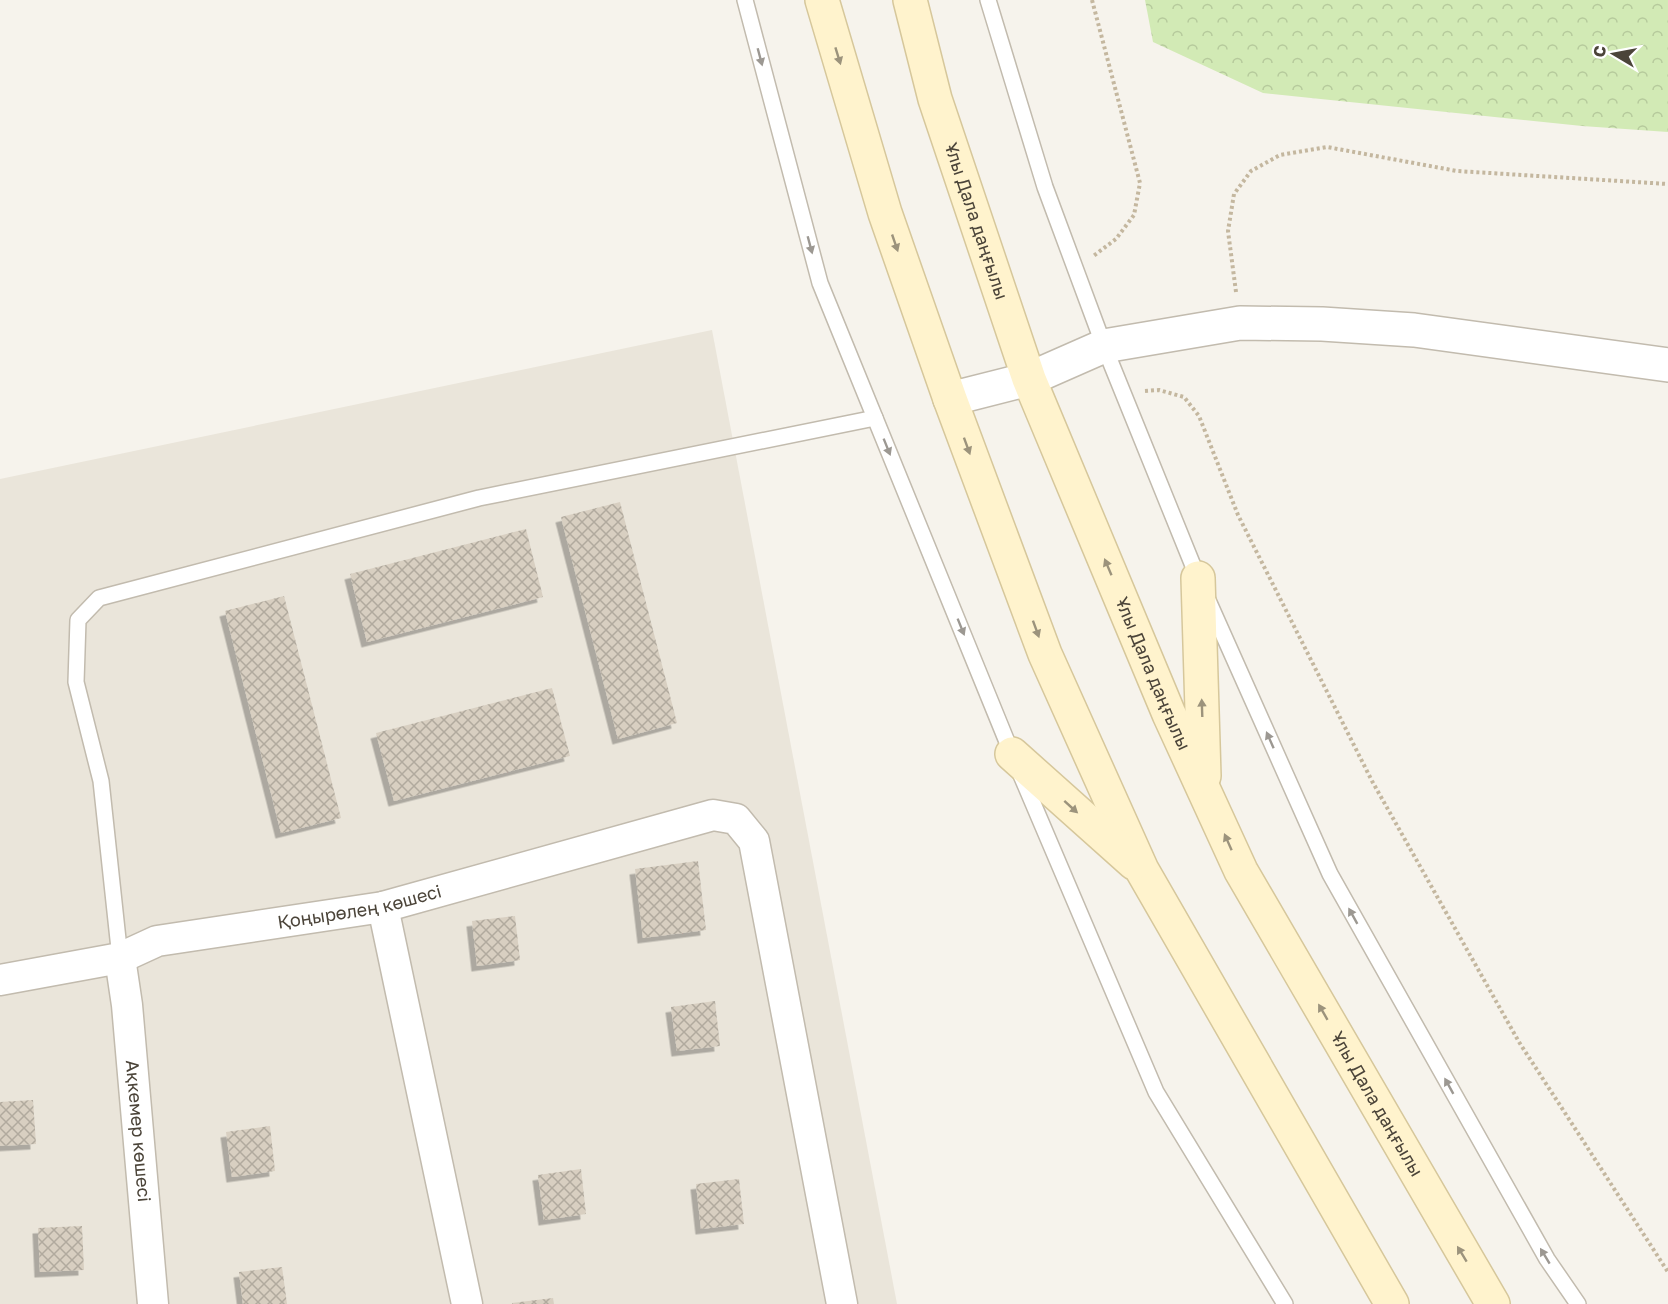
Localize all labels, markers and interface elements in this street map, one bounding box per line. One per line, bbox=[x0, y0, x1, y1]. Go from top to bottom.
north arrow bbox=[1584, 24, 1644, 84]
text: С bbox=[1588, 44, 1610, 59]
one-way arrow bbox=[755, 47, 765, 66]
one-way arrow bbox=[834, 47, 843, 65]
street label: Ұлы Дала даңғылы bbox=[940, 139, 1014, 302]
one-way arrow bbox=[891, 234, 901, 252]
one-way arrow bbox=[806, 236, 816, 254]
one-way arrow bbox=[963, 437, 973, 455]
one-way arrow bbox=[882, 438, 892, 456]
one-way arrow bbox=[1103, 558, 1113, 576]
street label: Ұлы Дала даңғылы bbox=[1111, 593, 1196, 753]
one-way arrow bbox=[956, 618, 966, 636]
one-way arrow bbox=[1031, 620, 1041, 638]
one-way arrow bbox=[1197, 698, 1206, 717]
one-way arrow bbox=[1265, 731, 1275, 749]
one-way arrow bbox=[1064, 800, 1079, 814]
one-way arrow bbox=[1223, 833, 1233, 851]
street label: Қоңырөлең көшесі bbox=[276, 879, 444, 933]
one-way arrow bbox=[1348, 908, 1358, 925]
one-way arrow bbox=[1318, 1004, 1328, 1021]
street label: Ұлы Дала даңғылы bbox=[1327, 1027, 1428, 1180]
street label: Ақкемер көшесі bbox=[122, 1059, 156, 1203]
one-way arrow bbox=[1444, 1077, 1454, 1094]
one-way arrow bbox=[1457, 1246, 1468, 1262]
one-way arrow bbox=[1540, 1248, 1551, 1264]

